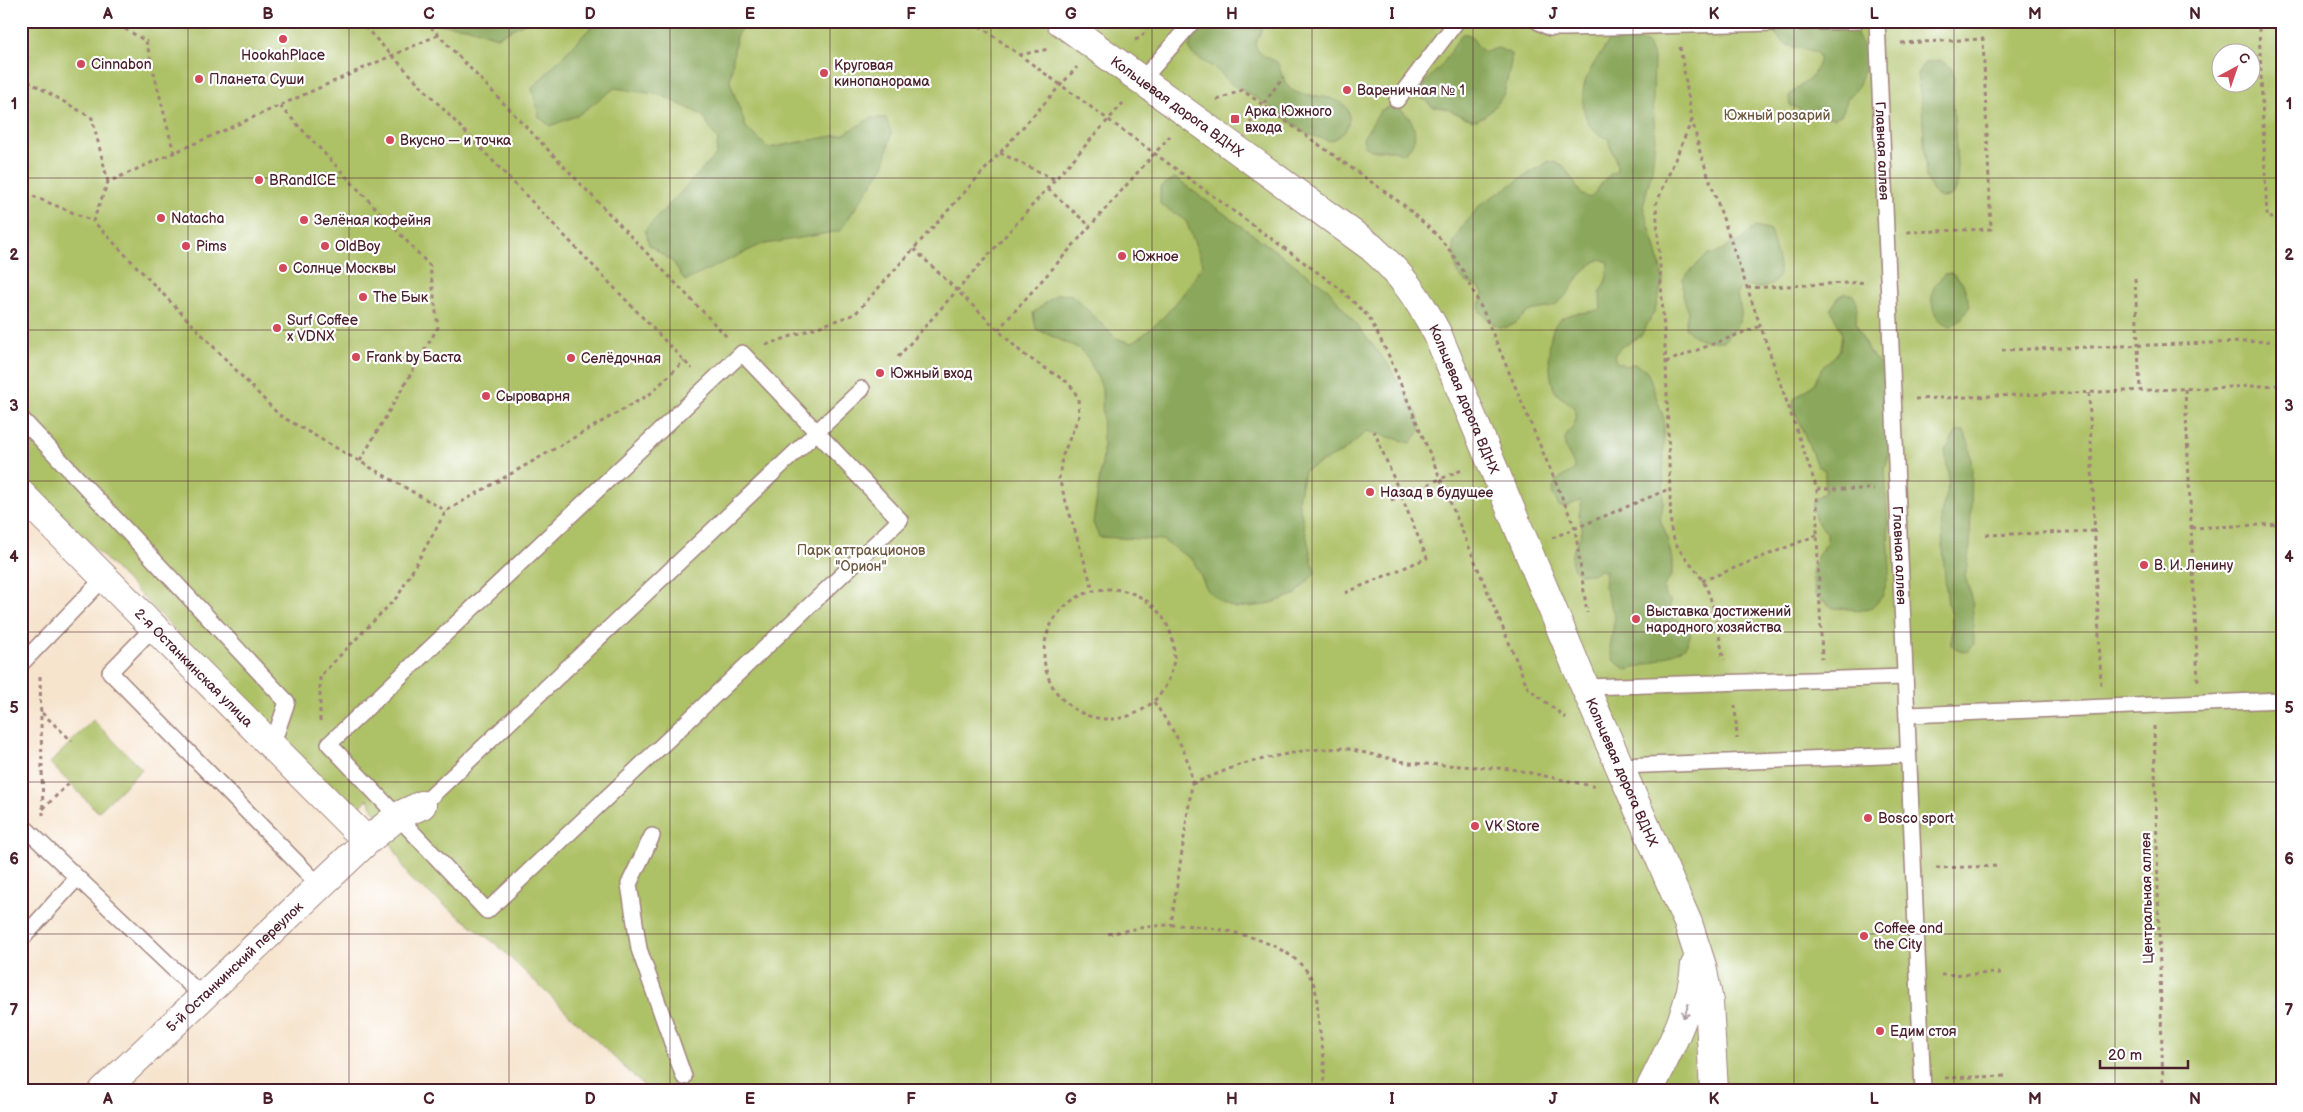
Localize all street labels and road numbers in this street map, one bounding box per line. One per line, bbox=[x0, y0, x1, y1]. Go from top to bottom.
street label: Кольцевая дорога ВДНХ bbox=[1107, 52, 1248, 161]
street label: Главная аллея bbox=[1872, 101, 1893, 201]
street label: Кольцевая дорога ВДНХ bbox=[1425, 321, 1504, 477]
street label: Главная аллея bbox=[1889, 506, 1911, 605]
street label: 2-я Останкинская улица bbox=[131, 605, 257, 731]
street label: Кольцевая дорога ВДНХ bbox=[1582, 695, 1662, 849]
street label: Центральная аллея bbox=[2137, 832, 2157, 964]
street label: 5-й Останкинский переулок bbox=[162, 897, 307, 1035]

